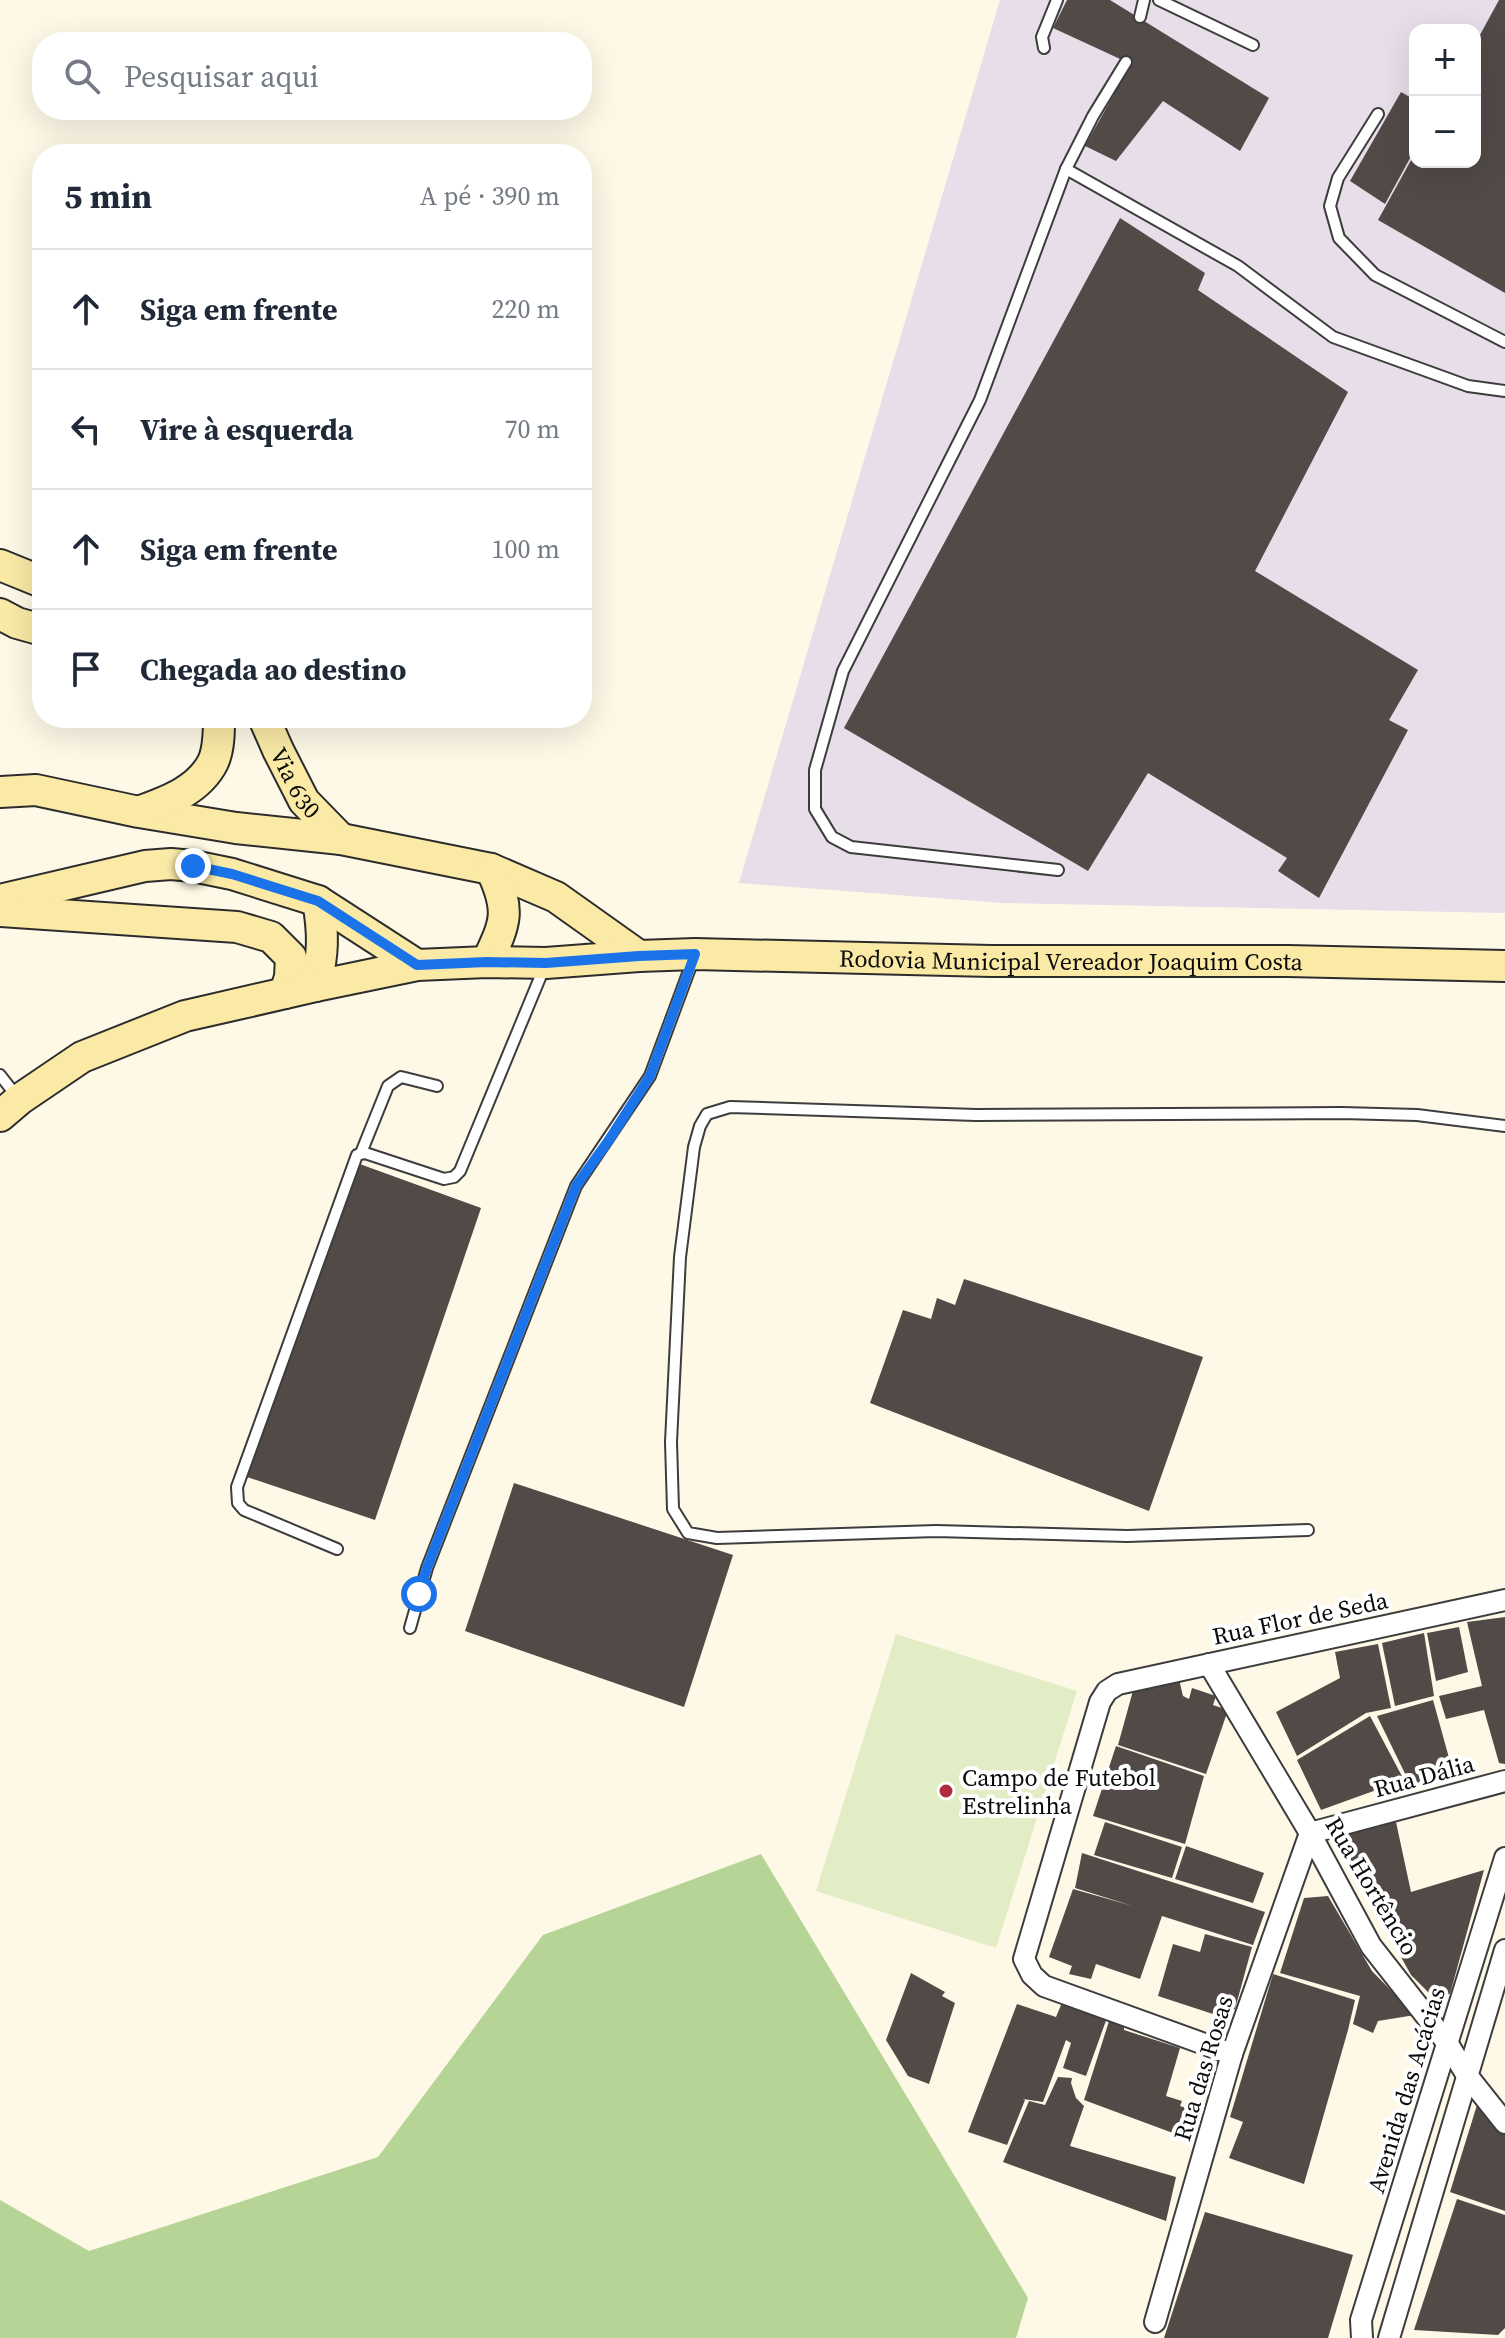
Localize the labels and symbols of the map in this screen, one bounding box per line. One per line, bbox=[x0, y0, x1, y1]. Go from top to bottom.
street label: Via 630 bbox=[263, 741, 328, 825]
route end bbox=[175, 848, 211, 884]
street label: Rodovia Municipal Vereador Joaquim Costa bbox=[839, 941, 1304, 978]
route start bbox=[401, 1576, 437, 1612]
street label: Rua Flor de Seda bbox=[1209, 1583, 1392, 1653]
street label: Rua Dália bbox=[1370, 1747, 1479, 1805]
place label: Campo de Futebol Estrelinha bbox=[962, 1761, 1156, 1822]
marker: Campo de Futebol Estrelinha bbox=[937, 1782, 955, 1800]
street label: Rua Hortêncio bbox=[1318, 1811, 1426, 1961]
street label: Avenida das Acácias bbox=[1359, 1983, 1453, 2197]
street label: Rua das Rosas bbox=[1165, 1991, 1241, 2145]

